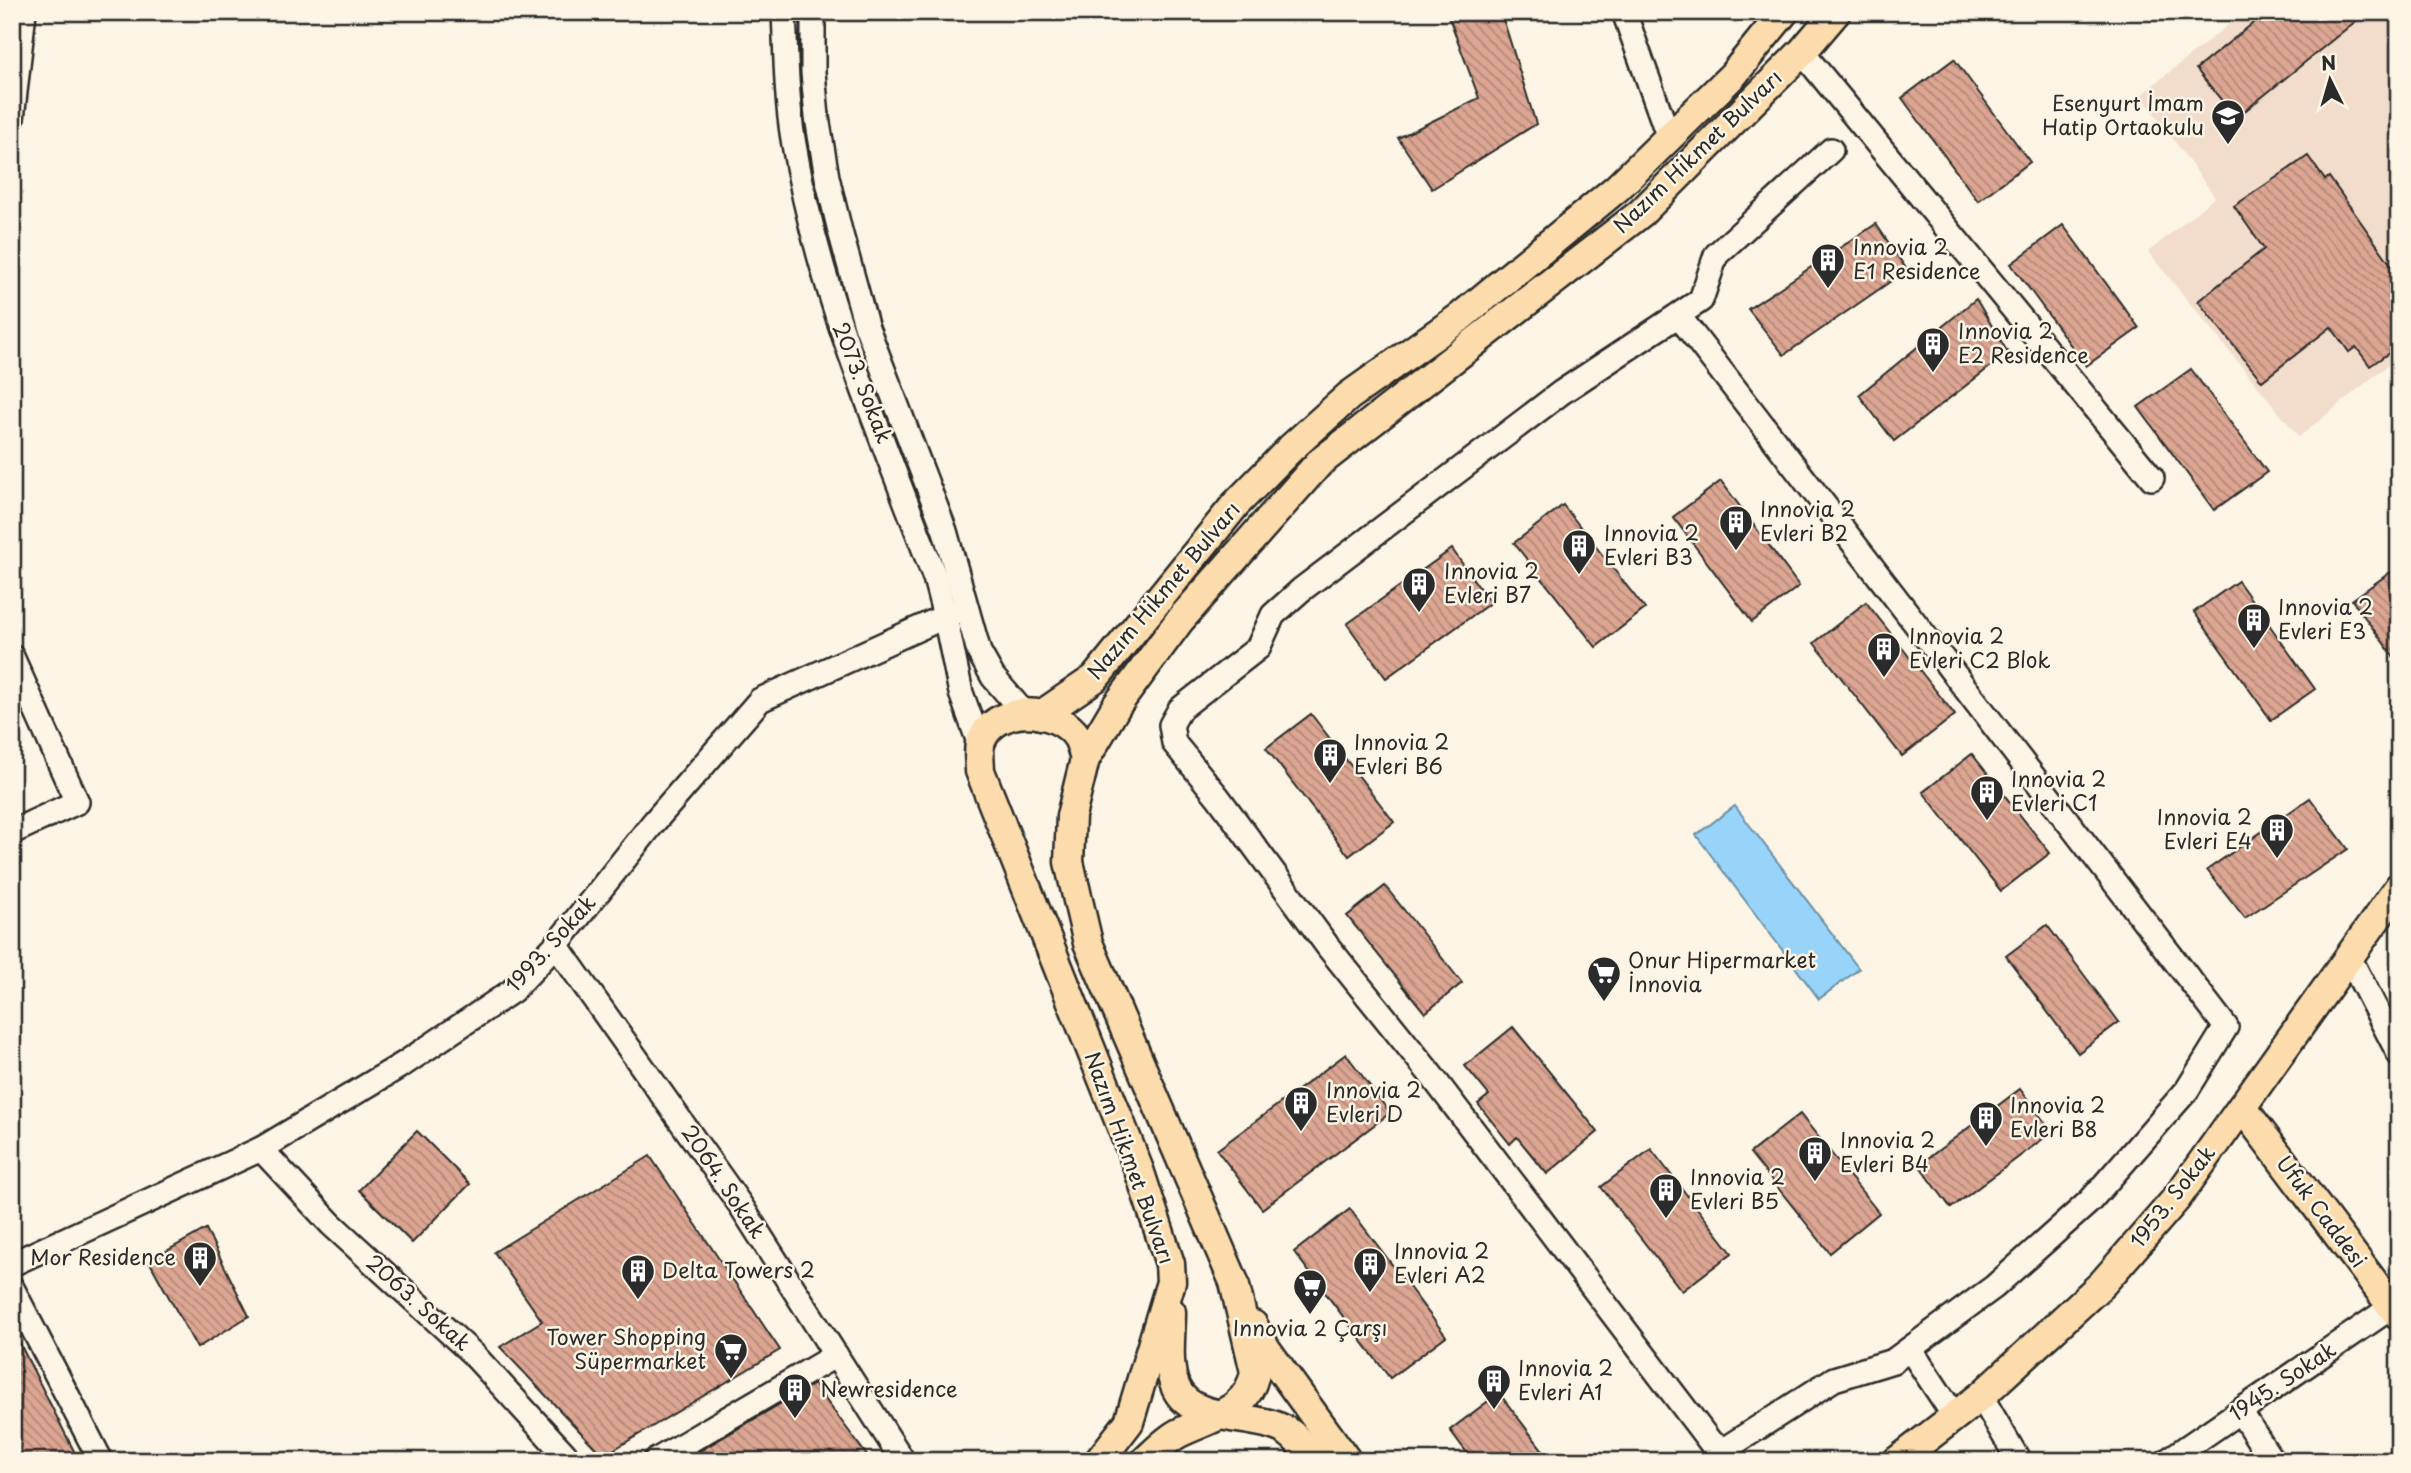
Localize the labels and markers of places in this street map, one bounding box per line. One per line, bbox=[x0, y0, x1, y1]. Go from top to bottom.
place label: Esenyurt İmam Hatip Ortaokulu bbox=[2042, 86, 2204, 142]
school or university icon: Esenyurt İmam Hatip Ortaokulu bbox=[2209, 97, 2247, 146]
place label: Innovia 2 E1 Residence bbox=[1853, 230, 1980, 286]
building icon: Innovia 2 E1 Residence bbox=[1809, 241, 1847, 290]
place label: Innovia 2 E2 Residence bbox=[1958, 314, 2089, 370]
building icon: Innovia 2 E2 Residence bbox=[1914, 325, 1952, 374]
place label: Innovia 2 Evleri B2 bbox=[1760, 492, 1855, 548]
building icon: Innovia 2 Evleri B2 bbox=[1717, 503, 1755, 552]
place label: Innovia 2 Evleri B3 bbox=[1604, 516, 1699, 572]
building icon: Innovia 2 Evleri B3 bbox=[1560, 527, 1598, 576]
place label: Innovia 2 Evleri B7 bbox=[1444, 554, 1539, 610]
building icon: Innovia 2 Evleri B7 bbox=[1400, 565, 1438, 614]
place label: Innovia 2 Evleri E3 bbox=[2278, 590, 2373, 646]
building icon: Innovia 2 Evleri E3 bbox=[2235, 601, 2273, 650]
place label: Innovia 2 Evleri C2 Blok bbox=[1909, 619, 2051, 675]
building icon: Innovia 2 Evleri C2 Blok bbox=[1865, 630, 1903, 679]
place label: Innovia 2 Evleri B6 bbox=[1354, 725, 1449, 781]
building icon: Innovia 2 Evleri B6 bbox=[1311, 736, 1349, 785]
place label: Innovia 2 Evleri C1 bbox=[2011, 762, 2106, 818]
building icon: Innovia 2 Evleri C1 bbox=[1968, 773, 2006, 822]
place label: Innovia 2 Evleri E4 bbox=[2157, 800, 2252, 856]
building icon: Innovia 2 Evleri E4 bbox=[2258, 811, 2296, 860]
place label: Onur Hipermarket İnnovia bbox=[1628, 943, 1816, 999]
supermarket icon: Onur Hipermarket İnnovia bbox=[1585, 954, 1623, 1003]
place label: Innovia 2 Evleri D bbox=[1326, 1073, 1421, 1129]
building icon: Innovia 2 Evleri D bbox=[1282, 1084, 1320, 1133]
place label: Innovia 2 Evleri B8 bbox=[2010, 1088, 2105, 1144]
building icon: Innovia 2 Evleri B8 bbox=[1967, 1099, 2005, 1148]
place label: Innovia 2 Evleri B4 bbox=[1840, 1123, 1935, 1179]
building icon: Innovia 2 Evleri B4 bbox=[1796, 1134, 1834, 1183]
place label: Innovia 2 Evleri B5 bbox=[1690, 1160, 1785, 1216]
building icon: Innovia 2 Evleri B5 bbox=[1647, 1171, 1685, 1220]
place label: Innovia 2 Evleri A2 bbox=[1394, 1234, 1489, 1290]
building icon: Mor Residence bbox=[181, 1239, 219, 1288]
place label: Mor Residence bbox=[30, 1240, 176, 1272]
building icon: Innovia 2 Evleri A2 bbox=[1351, 1245, 1389, 1294]
building icon: Delta Towers 2 bbox=[619, 1252, 657, 1301]
place label: Delta Towers 2 bbox=[662, 1253, 815, 1285]
supermarket icon: Innovia 2 Çarşı bbox=[1291, 1267, 1329, 1316]
place label: Innovia 2 Çarşı bbox=[1233, 1311, 1387, 1343]
place label: Tower Shopping Süpermarket bbox=[546, 1320, 706, 1376]
supermarket icon: Tower Shopping Süpermarket bbox=[712, 1331, 750, 1380]
place label: Innovia 2 Evleri A1 bbox=[1518, 1351, 1613, 1407]
building icon: Innovia 2 Evleri A1 bbox=[1475, 1362, 1513, 1411]
building icon: Newresidence bbox=[776, 1371, 814, 1420]
place label: Newresidence bbox=[820, 1372, 958, 1404]

